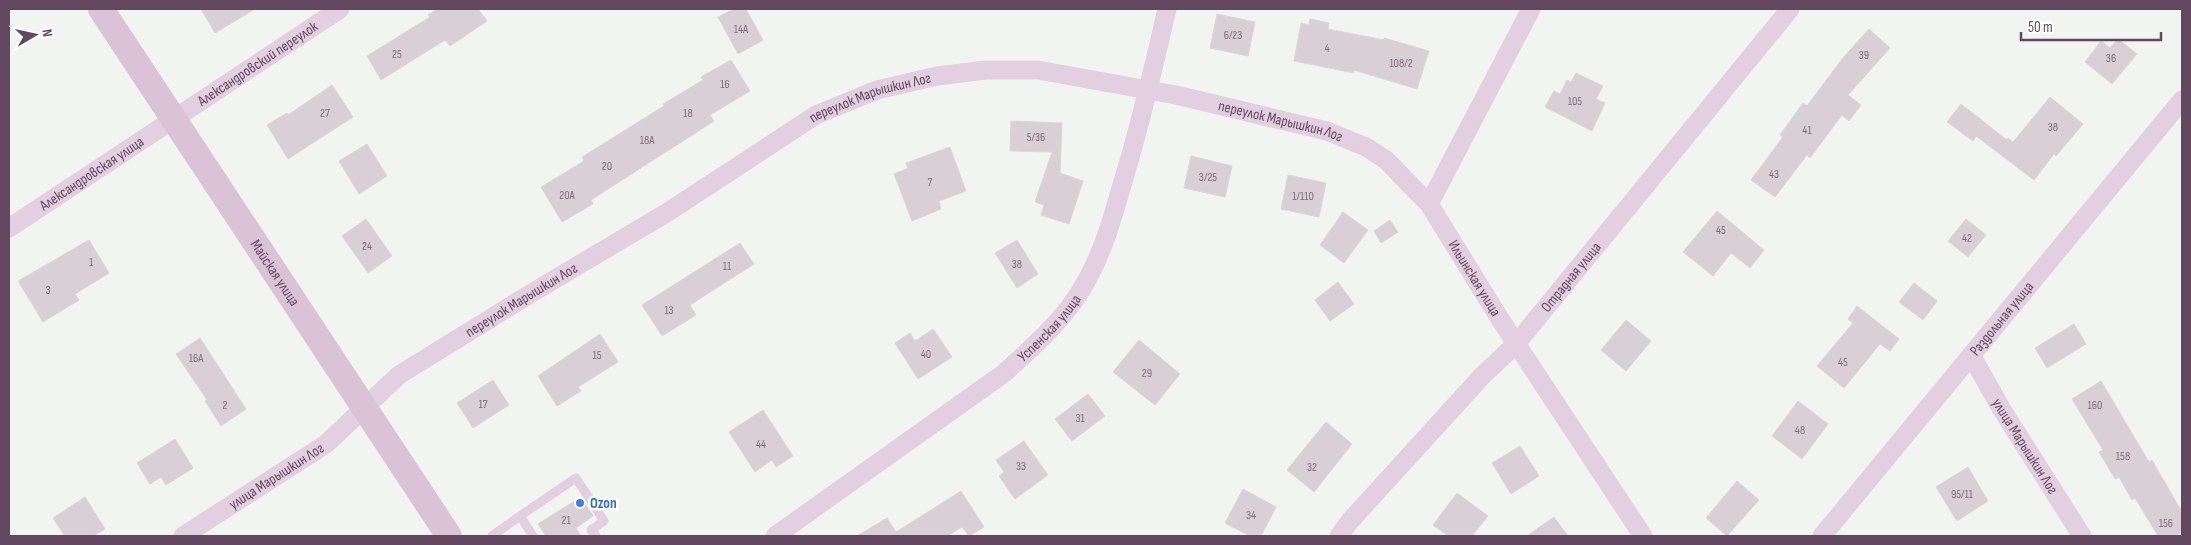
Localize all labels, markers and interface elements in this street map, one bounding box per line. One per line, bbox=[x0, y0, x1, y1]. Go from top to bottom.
north arrow bbox=[10, 10, 60, 60]
scale bar bbox=[2021, 10, 2161, 42]
street label: Александровский переулок bbox=[193, 17, 322, 111]
text: 50 m bbox=[2028, 18, 2053, 37]
house number: 14А bbox=[734, 22, 749, 37]
text: N bbox=[38, 28, 56, 38]
house number: 6/23 bbox=[1224, 28, 1242, 43]
house number: 4 bbox=[1324, 41, 1330, 56]
house number: 25 bbox=[392, 47, 402, 62]
house number: 39 bbox=[1859, 48, 1869, 63]
house number: 36 bbox=[2106, 51, 2116, 66]
house number: 108/2 bbox=[1389, 56, 1413, 71]
street label: переулок Марышкин Лог bbox=[805, 68, 933, 127]
house number: 16 bbox=[720, 77, 730, 92]
house number: 105 bbox=[1568, 94, 1582, 109]
street label: переулок Марышкин Лог bbox=[1217, 96, 1346, 146]
house number: 27 bbox=[320, 106, 330, 121]
house number: 18 bbox=[683, 106, 693, 121]
house number: 38 bbox=[2048, 120, 2058, 135]
house number: 41 bbox=[1802, 123, 1812, 138]
house number: 5/36 bbox=[1027, 130, 1045, 145]
street label: Александровская улица bbox=[35, 132, 148, 215]
house number: 18А bbox=[640, 133, 655, 148]
house number: 20 bbox=[602, 159, 612, 174]
house number: 43 bbox=[1769, 167, 1779, 182]
house number: 3/25 bbox=[1199, 170, 1217, 185]
house number: 7 bbox=[928, 175, 933, 190]
house number: 20А bbox=[559, 188, 576, 203]
house number: 1/110 bbox=[1292, 189, 1314, 204]
house number: 45 bbox=[1716, 223, 1726, 238]
house number: 42 bbox=[1962, 231, 1972, 246]
street label: Майская улица bbox=[246, 236, 304, 310]
street label: Ильинская улица bbox=[1444, 236, 1506, 320]
street label: Отрадная улица bbox=[1537, 238, 1605, 316]
house number: 24 bbox=[362, 239, 372, 254]
house number: 1 bbox=[89, 255, 94, 270]
house number: 38 bbox=[1012, 257, 1022, 272]
street label: переулок Марышкин Лог bbox=[462, 259, 581, 341]
house number: 11 bbox=[723, 259, 732, 274]
street label: Раздольная улица bbox=[1965, 277, 2038, 359]
house number: 3 bbox=[45, 283, 51, 298]
street label: Успенская улица bbox=[1013, 291, 1085, 366]
house number: 13 bbox=[664, 303, 674, 318]
house number: 40 bbox=[921, 347, 931, 362]
house number: 15 bbox=[592, 348, 602, 363]
house number: 16А bbox=[189, 351, 204, 366]
house number: 45 bbox=[1838, 355, 1848, 370]
house number: 29 bbox=[1142, 366, 1152, 381]
street label: улица Марышкин Лог bbox=[1988, 395, 2062, 498]
house number: 17 bbox=[479, 397, 488, 412]
house number: 2 bbox=[223, 398, 228, 413]
house number: 160 bbox=[2088, 398, 2102, 413]
house number: 31 bbox=[1075, 411, 1085, 426]
house number: 48 bbox=[1795, 423, 1805, 438]
house number: 44 bbox=[756, 437, 766, 452]
street label: улица Марышкин Лог bbox=[225, 438, 328, 514]
house number: 158 bbox=[2116, 449, 2130, 464]
house number: 33 bbox=[1016, 459, 1026, 474]
house number: 32 bbox=[1307, 460, 1317, 475]
house number: 95/11 bbox=[1951, 487, 1974, 502]
place label: Ozon bbox=[590, 494, 617, 513]
marker: Ozon bbox=[574, 497, 586, 509]
house number: 34 bbox=[1246, 508, 1256, 523]
house number: 21 bbox=[561, 513, 571, 528]
house number: 156 bbox=[2159, 516, 2173, 531]

